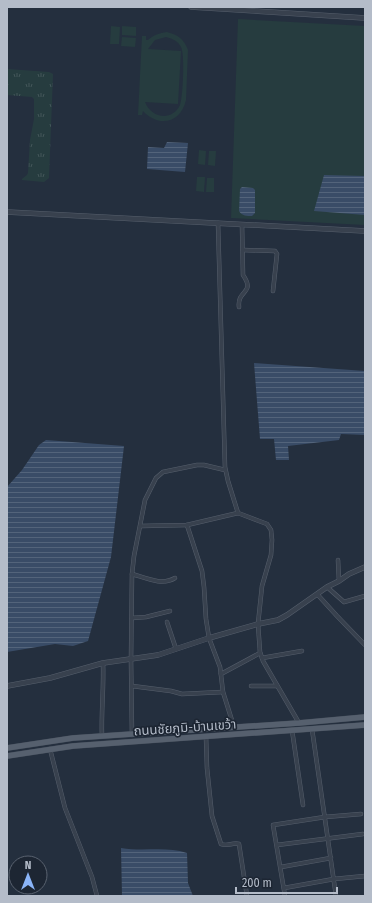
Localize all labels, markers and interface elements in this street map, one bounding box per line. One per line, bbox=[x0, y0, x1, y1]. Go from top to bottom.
street label: ถนนชัยภูมิ-บ้านเขว้า bbox=[133, 716, 237, 739]
north arrow bbox=[8, 855, 48, 895]
text: N bbox=[25, 859, 31, 872]
scale bar bbox=[236, 869, 337, 895]
text: 200 m bbox=[242, 876, 272, 890]

